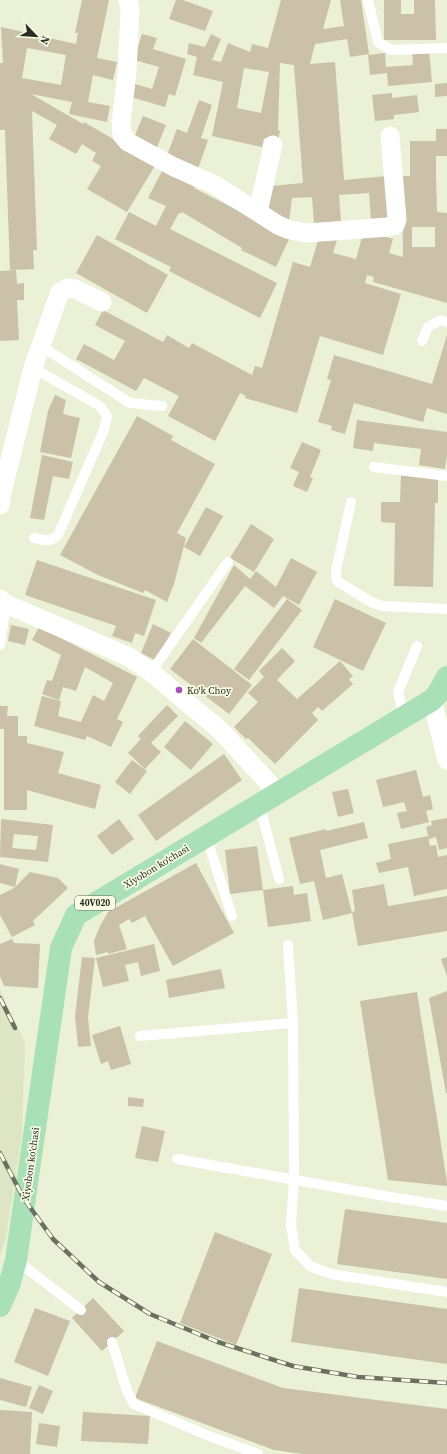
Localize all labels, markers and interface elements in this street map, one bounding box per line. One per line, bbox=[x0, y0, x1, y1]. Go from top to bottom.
north arrow bbox=[16, 16, 56, 56]
text: N bbox=[36, 33, 53, 47]
place label: Ko'k Choy bbox=[187, 684, 232, 697]
marker: Ko'k Choy bbox=[174, 685, 184, 695]
street label: Xiyobon koʻchasi bbox=[121, 842, 191, 891]
road number: 40V020 bbox=[75, 896, 115, 910]
street label: Xiyobon koʻchasi bbox=[19, 1126, 42, 1202]

